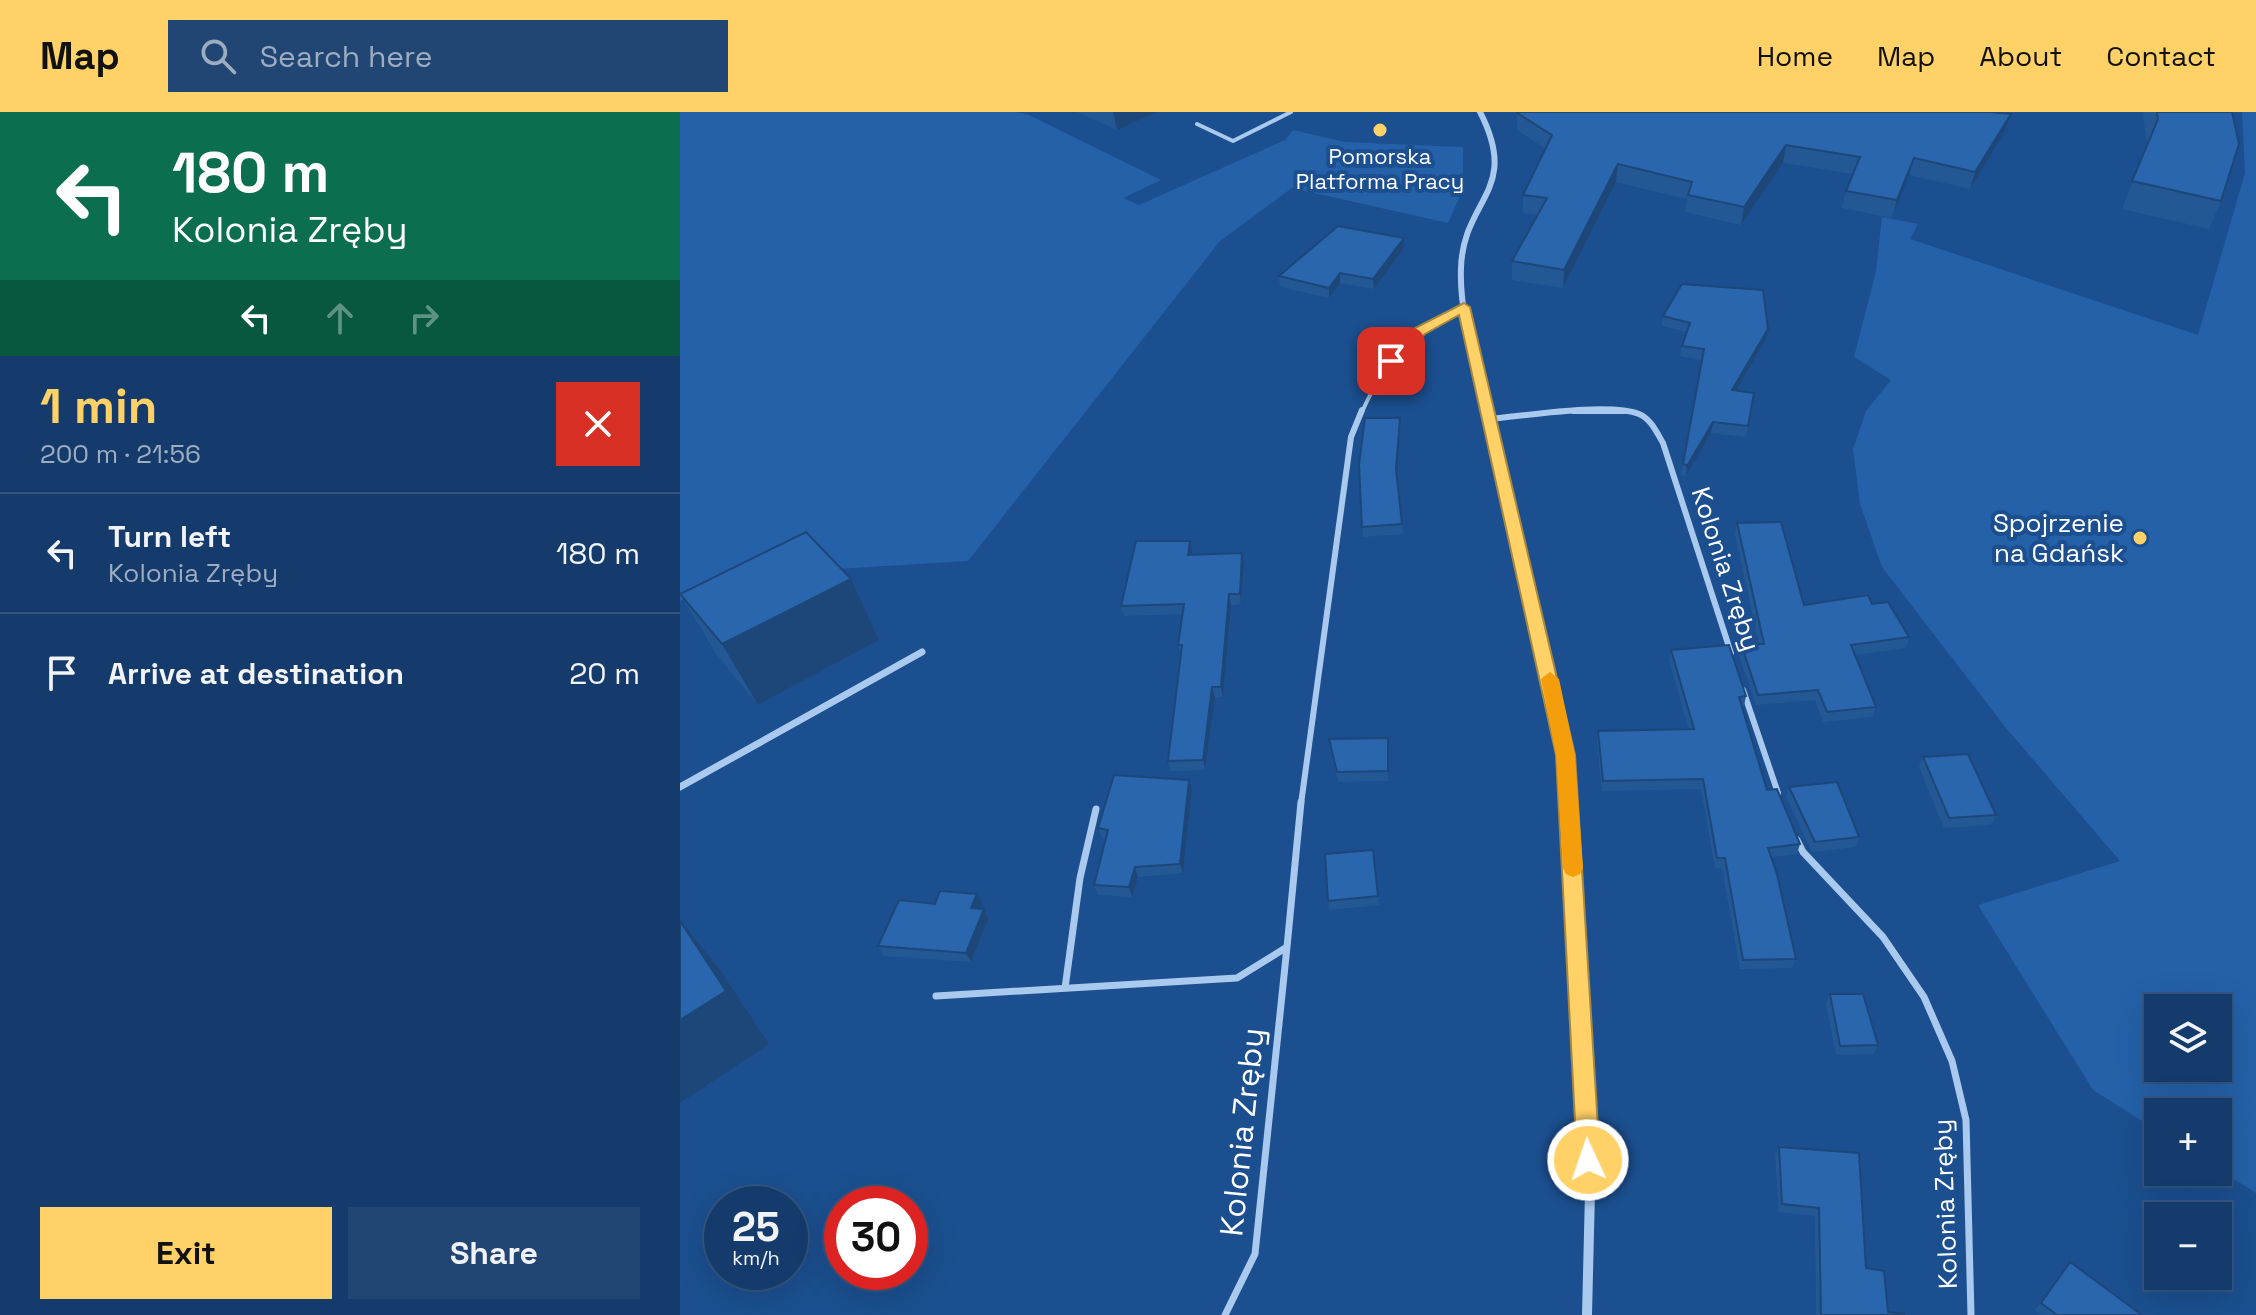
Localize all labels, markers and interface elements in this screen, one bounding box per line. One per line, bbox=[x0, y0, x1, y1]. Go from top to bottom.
search box bbox=[168, 20, 728, 92]
text: Map bbox=[40, 32, 120, 80]
icon: search bbox=[196, 34, 240, 78]
text: Search here bbox=[260, 37, 433, 76]
text: Home bbox=[1757, 38, 1833, 74]
text: Map bbox=[1877, 38, 1935, 74]
text: About bbox=[1979, 38, 2062, 74]
text: Contact bbox=[2106, 38, 2216, 74]
marker: Pomorska Platforma Pracy bbox=[1371, 121, 1389, 139]
text: 180 m bbox=[172, 137, 329, 208]
place label: Pomorska Platforma Pracy bbox=[1296, 142, 1464, 195]
icon: left bbox=[40, 144, 144, 248]
text: Kolonia Zręby bbox=[172, 207, 408, 253]
icon: left bbox=[234, 296, 278, 340]
icon: ahead bbox=[318, 296, 362, 340]
icon: right bbox=[402, 296, 446, 340]
pin bbox=[1357, 327, 1425, 395]
icon: arrive bbox=[1369, 339, 1413, 383]
text: 1 min bbox=[40, 376, 157, 437]
button: close bbox=[556, 382, 640, 466]
text: 200 m · 21:56 bbox=[40, 437, 201, 471]
street label: Kolonia Zręby bbox=[1684, 483, 1768, 655]
place label: Spojrzenie na Gdańsk bbox=[1993, 506, 2124, 570]
text: Turn left bbox=[108, 517, 231, 556]
marker: Spojrzenie na Gdańsk bbox=[2131, 529, 2149, 547]
icon: left bbox=[40, 531, 84, 575]
text: 180 m bbox=[556, 534, 640, 573]
text: Kolonia Zręby bbox=[108, 556, 278, 590]
icon: arrive bbox=[40, 651, 84, 695]
text: Arrive at destination bbox=[108, 654, 404, 693]
text: 20 m bbox=[569, 654, 640, 693]
map controls bbox=[2144, 994, 2232, 1290]
button: layers bbox=[2144, 994, 2232, 1082]
street label: Kolonia Zręby bbox=[1211, 1026, 1273, 1238]
button: + bbox=[2144, 1098, 2232, 1186]
position arrow bbox=[1546, 1118, 1630, 1202]
street label: Kolonia Zręby bbox=[1925, 1118, 1965, 1290]
speed limit sign: 30 bbox=[824, 1186, 928, 1290]
text: 25 bbox=[732, 1202, 780, 1253]
button: − bbox=[2144, 1202, 2232, 1290]
button: Exit bbox=[40, 1207, 332, 1299]
button: Share bbox=[348, 1207, 640, 1299]
text: km/h bbox=[732, 1245, 780, 1271]

